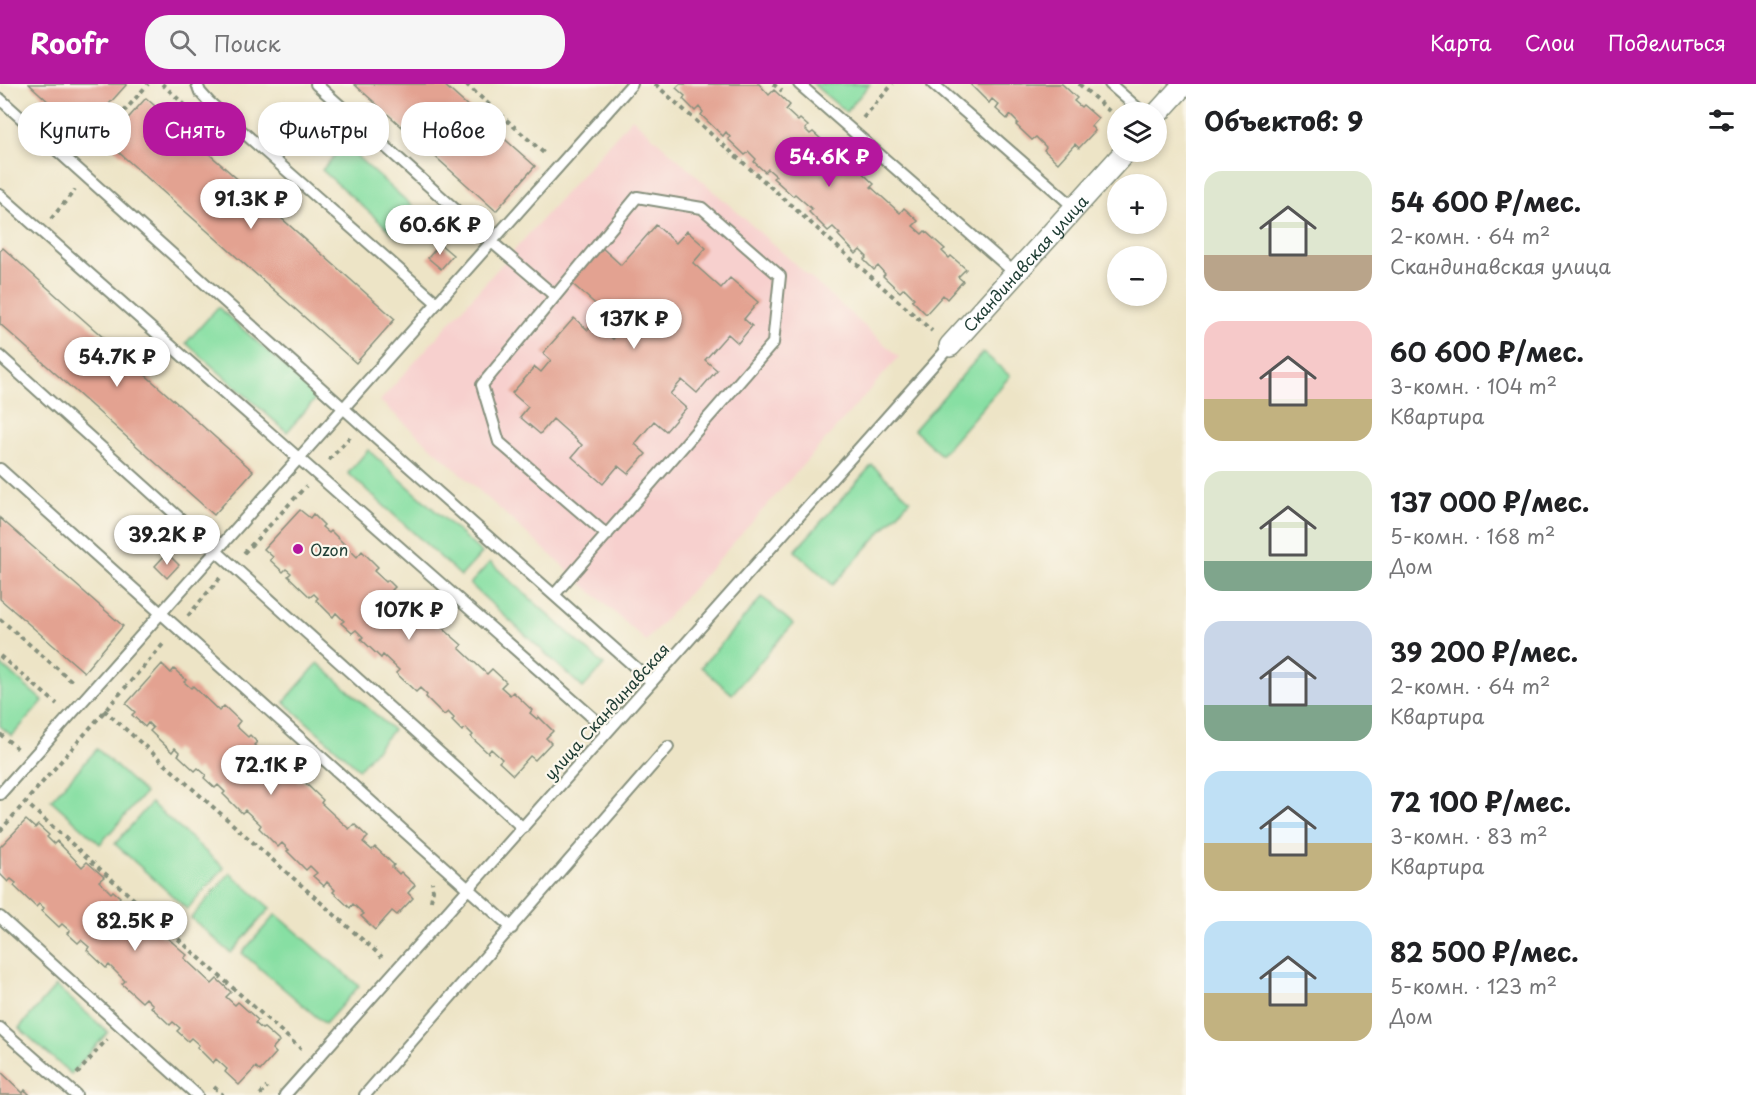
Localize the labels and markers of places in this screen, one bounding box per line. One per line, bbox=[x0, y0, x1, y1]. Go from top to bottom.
pin: 54.6K ₽ bbox=[774, 137, 884, 188]
pin: 91.3K ₽ bbox=[196, 179, 306, 230]
pin: 60.6K ₽ bbox=[385, 205, 495, 256]
pin: 137K ₽ bbox=[585, 299, 683, 350]
pin: 54.7K ₽ bbox=[62, 337, 172, 388]
pin: 39.2K ₽ bbox=[112, 515, 222, 566]
place label: Ozon bbox=[310, 537, 348, 561]
marker: Ozon bbox=[291, 542, 305, 556]
pin: 107K ₽ bbox=[360, 590, 458, 641]
pin: 72.1K ₽ bbox=[216, 745, 326, 796]
pin: 82.5K ₽ bbox=[80, 901, 190, 952]

